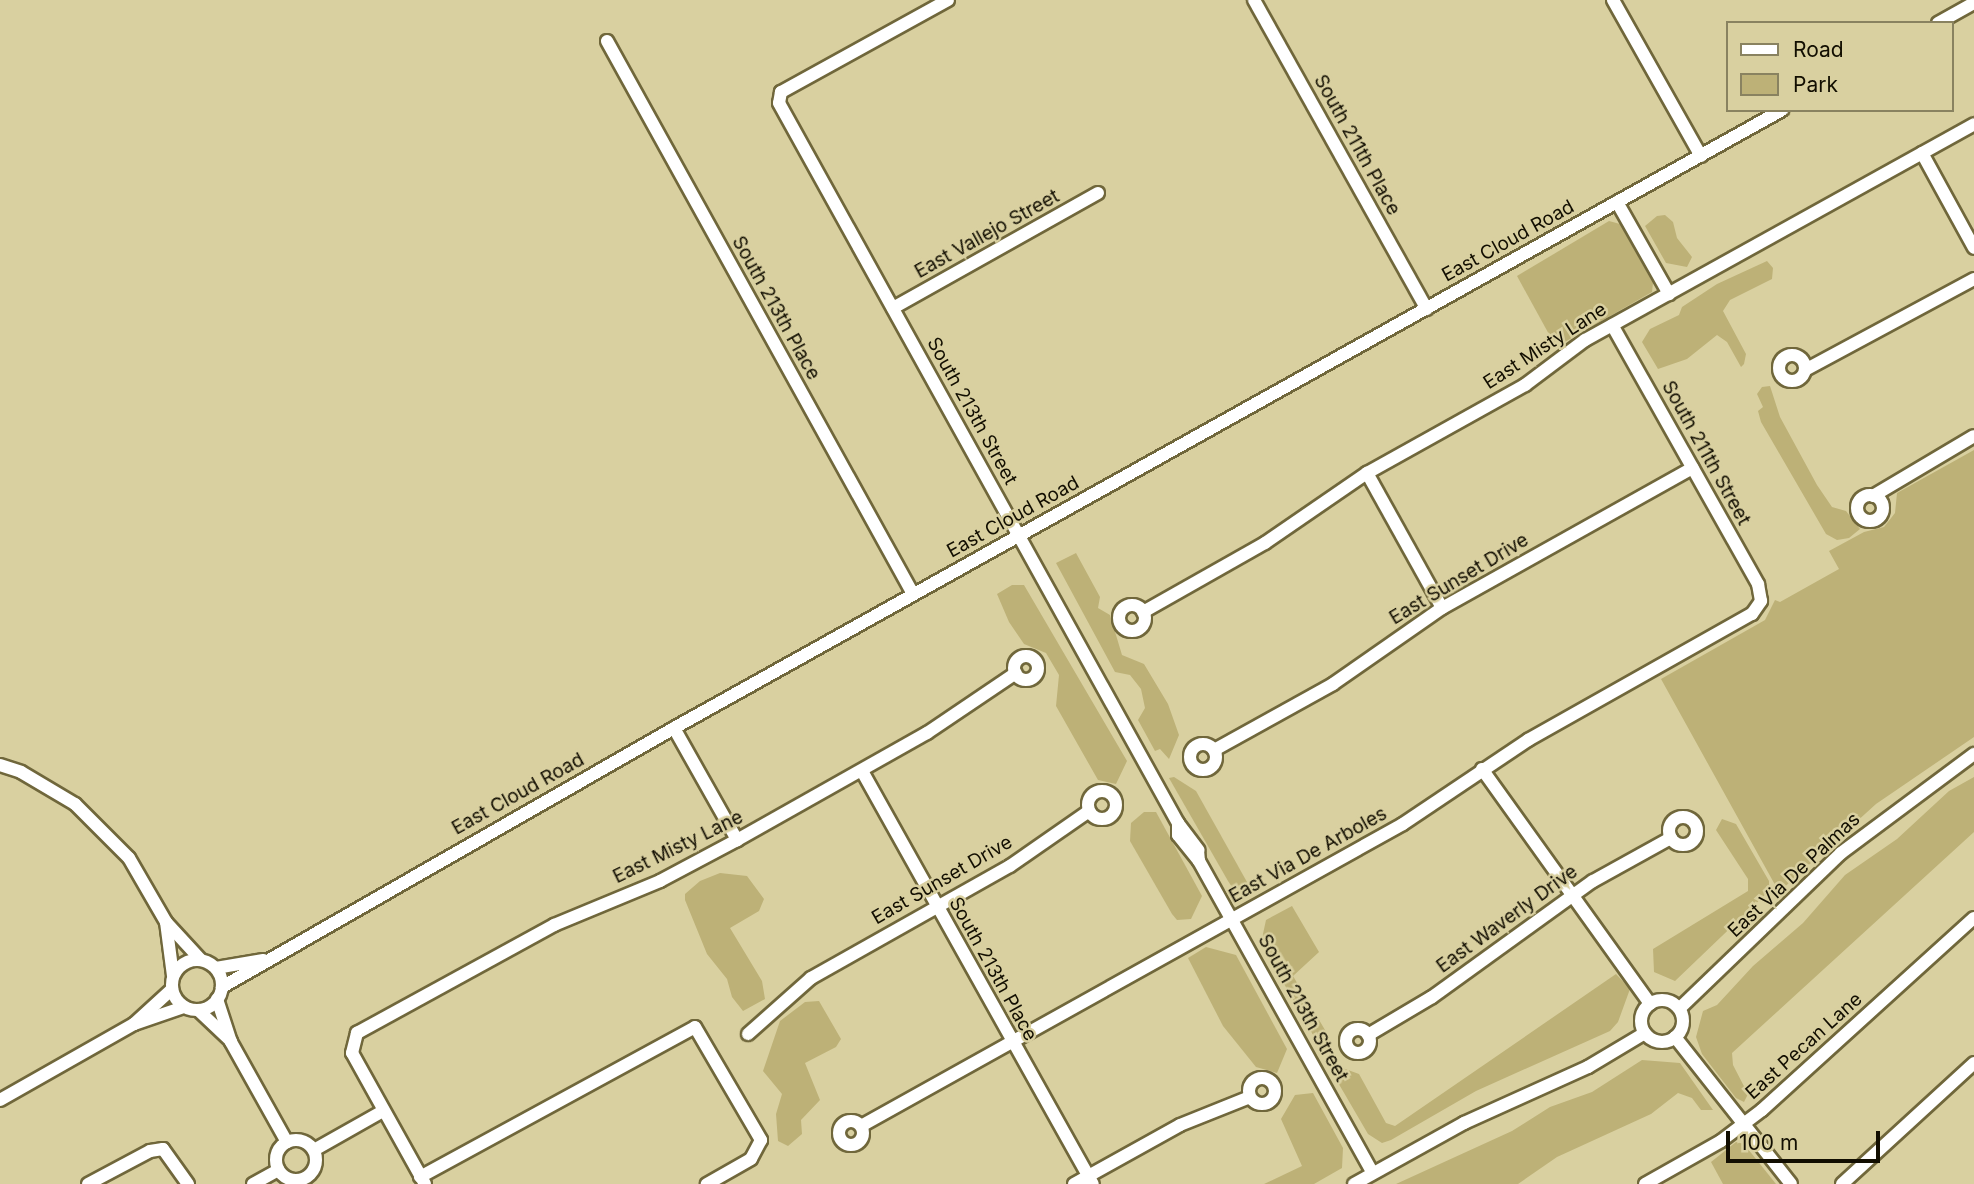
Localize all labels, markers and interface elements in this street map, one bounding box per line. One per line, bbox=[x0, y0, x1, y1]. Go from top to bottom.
legend bbox=[1726, 21, 1953, 112]
text: Road bbox=[1793, 37, 1844, 62]
street label: South 211th Place bbox=[1309, 71, 1405, 219]
text: Park bbox=[1793, 72, 1838, 97]
street label: East Vallejo Street bbox=[911, 185, 1063, 283]
street label: East Cloud Road bbox=[1438, 195, 1578, 287]
street label: South 213th Place bbox=[727, 232, 825, 384]
street label: East Misty Lane bbox=[1479, 298, 1611, 394]
street label: South 213th Street bbox=[922, 333, 1022, 489]
street label: South 211th Street bbox=[1657, 377, 1755, 529]
street label: East Cloud Road bbox=[943, 471, 1083, 563]
street label: East Sunset Drive bbox=[1385, 529, 1533, 629]
street label: East Cloud Road bbox=[448, 748, 588, 840]
street label: East Via De Arboles bbox=[1225, 802, 1391, 908]
street label: East Misty Lane bbox=[609, 806, 747, 888]
street label: East Via De Palmas bbox=[1723, 808, 1865, 942]
street label: East Sunset Drive bbox=[868, 831, 1016, 929]
street label: East Waverly Drive bbox=[1432, 860, 1582, 978]
street label: South 213th Place bbox=[944, 893, 1042, 1045]
street label: South 213th Street bbox=[1253, 930, 1353, 1086]
street label: East Pecan Lane bbox=[1741, 988, 1867, 1104]
scale bar bbox=[1729, 1118, 1883, 1162]
text: 100 m bbox=[1739, 1130, 1798, 1155]

